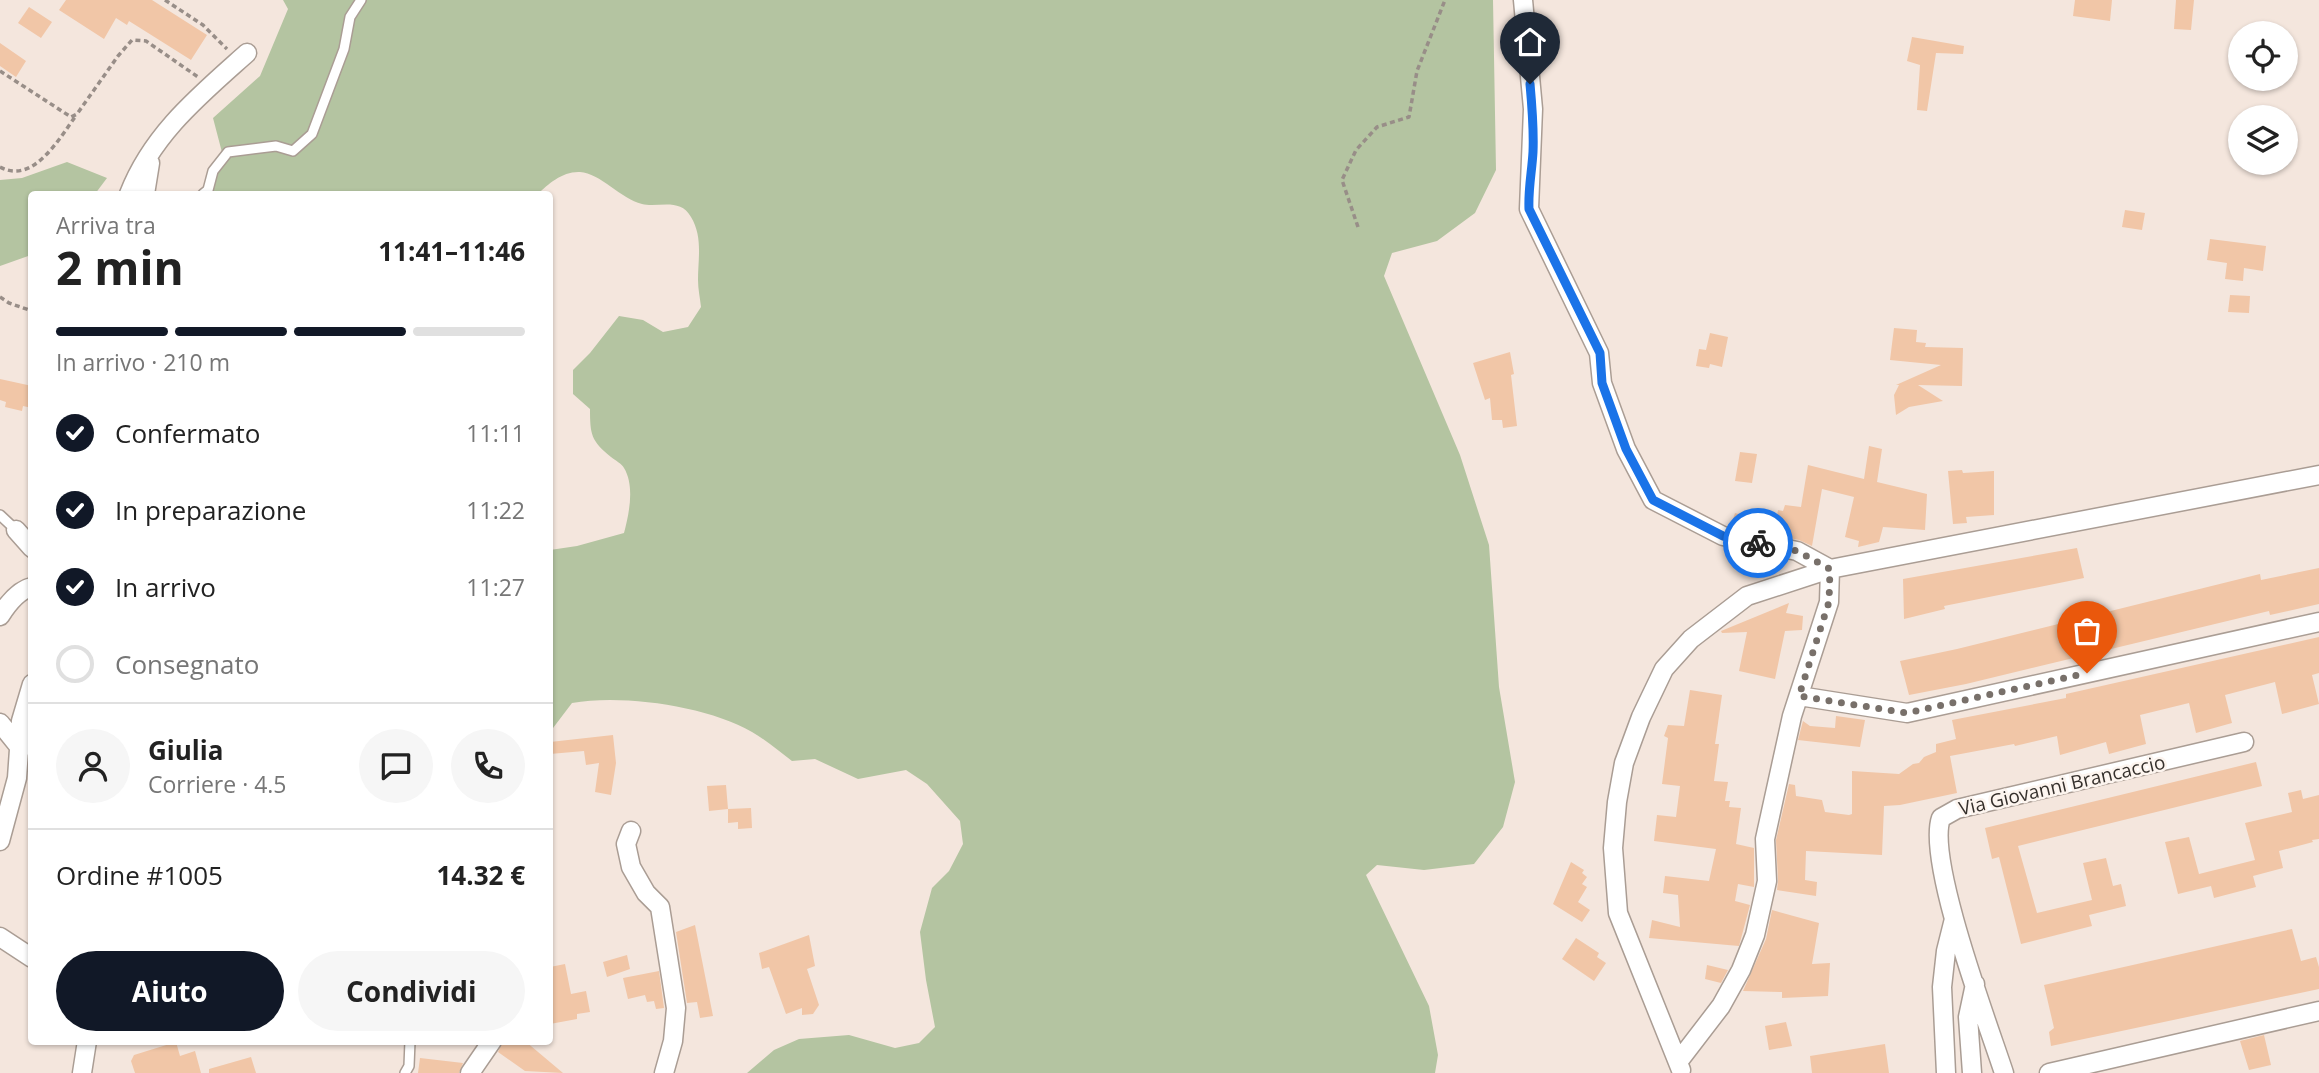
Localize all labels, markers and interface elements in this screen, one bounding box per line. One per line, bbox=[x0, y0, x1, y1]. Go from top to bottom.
pin bbox=[1500, 12.0, 1560, 84]
map controls bbox=[2228, 21, 2298, 175]
button: locate bbox=[2228, 21, 2298, 91]
icon: home bbox=[1511, 23, 1549, 61]
button: layers bbox=[2228, 105, 2298, 175]
text: Arriva tra bbox=[56, 209, 156, 241]
text: 11:41–11:46 bbox=[378, 233, 525, 269]
text: 2 min bbox=[56, 236, 184, 298]
text: In arrivo · 210 m bbox=[56, 346, 230, 378]
icon: check bbox=[56, 414, 94, 452]
text: Confermato bbox=[115, 415, 260, 451]
text: 11:11 bbox=[466, 417, 525, 449]
icon: check bbox=[56, 491, 94, 529]
text: In preparazione bbox=[115, 492, 306, 528]
text: 11:22 bbox=[466, 494, 525, 526]
courier bbox=[1723, 508, 1793, 578]
icon: bike bbox=[1739, 524, 1777, 562]
icon: check bbox=[56, 568, 94, 606]
text: In arrivo bbox=[115, 569, 216, 605]
text: 11:27 bbox=[466, 571, 525, 603]
pin bbox=[2057, 601, 2117, 673]
icon: bag bbox=[2068, 612, 2106, 650]
text: Consegnato bbox=[115, 646, 259, 682]
button: person bbox=[56, 729, 130, 803]
button: chat bbox=[359, 729, 433, 803]
button: phone bbox=[451, 729, 525, 803]
text: Giulia bbox=[148, 732, 223, 768]
street label: Via Giovanni Brancaccio bbox=[1956, 749, 2168, 821]
text: Corriere · 4.5 bbox=[148, 768, 287, 800]
text: Ordine #1005 bbox=[56, 857, 223, 893]
text: 14.32 € bbox=[437, 857, 525, 893]
button: Aiuto bbox=[56, 951, 284, 1031]
button: Condividi bbox=[298, 951, 525, 1031]

